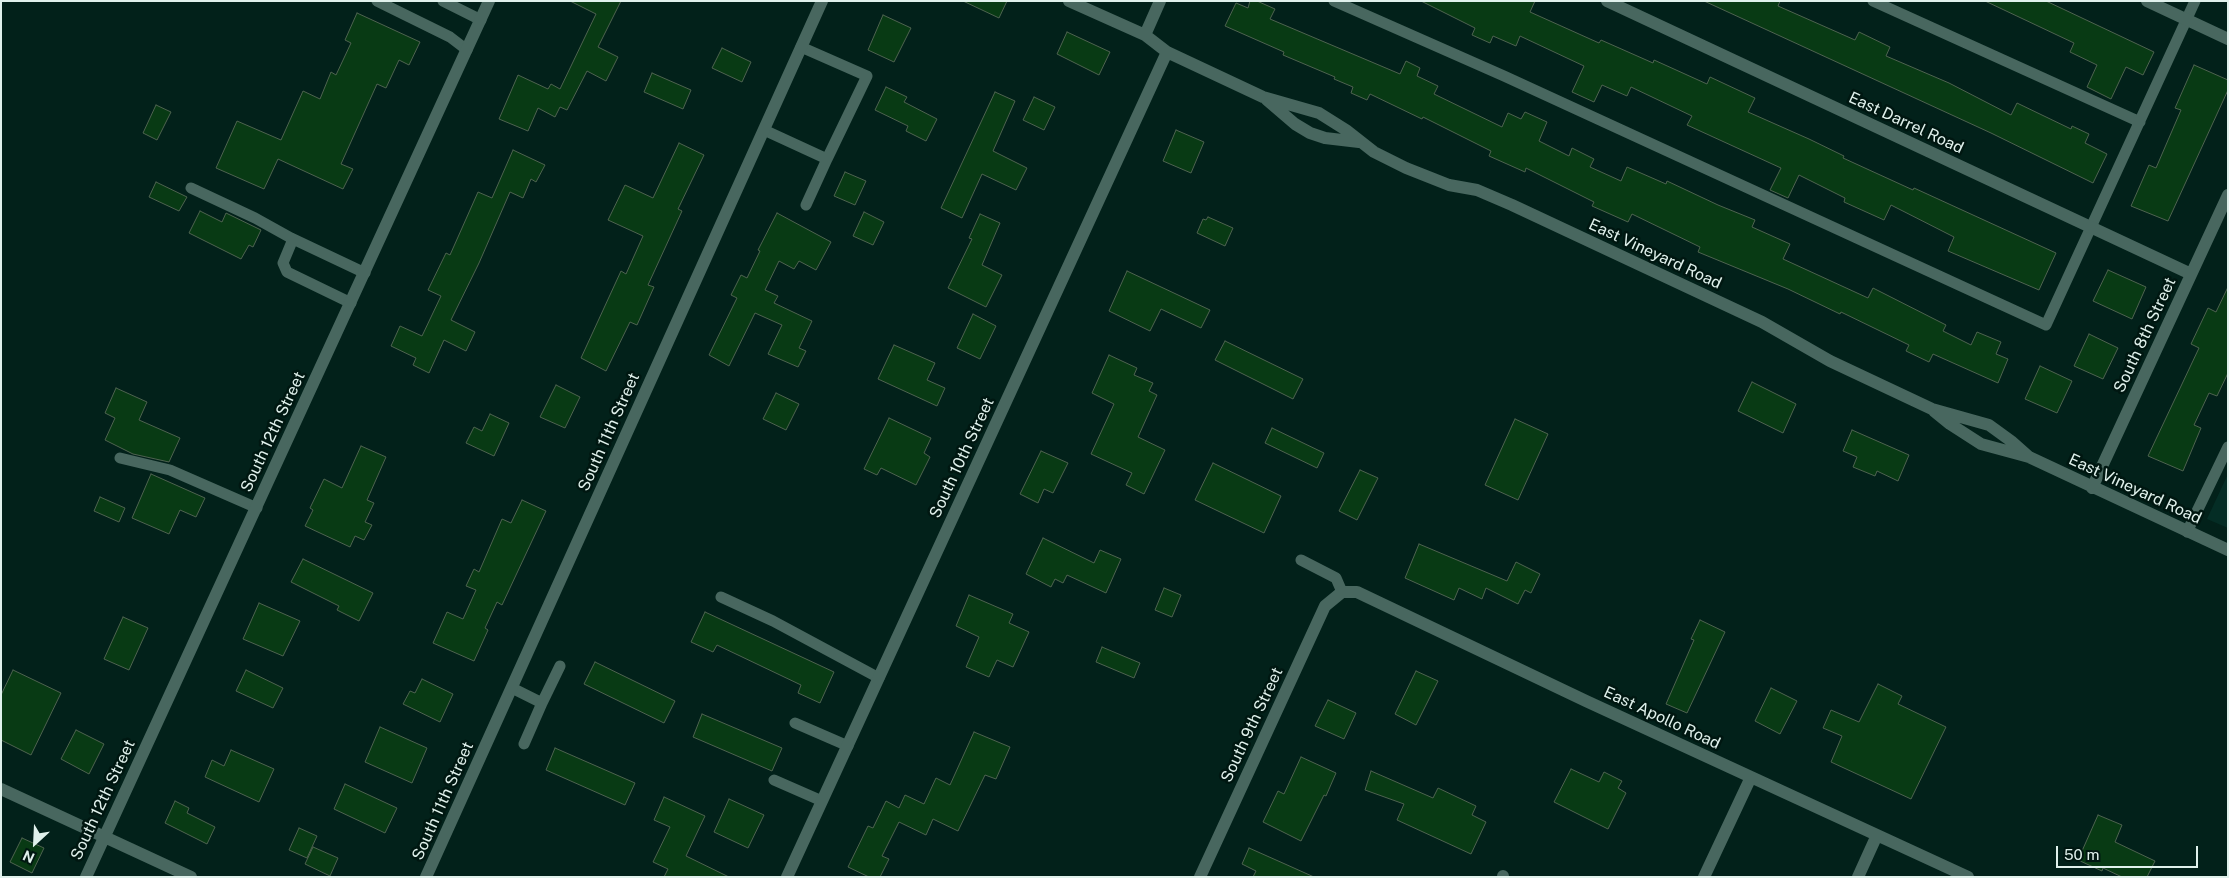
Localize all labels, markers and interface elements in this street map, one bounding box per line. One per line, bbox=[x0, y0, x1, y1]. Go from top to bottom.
street label: East Darrel Road bbox=[1845, 88, 1967, 158]
street label: East Vineyard Road bbox=[1586, 215, 1724, 293]
street label: South 8th Street bbox=[2110, 274, 2180, 396]
street label: South 12th Street bbox=[237, 369, 309, 495]
street label: South 11th Street bbox=[574, 370, 644, 494]
street label: South 10th Street bbox=[926, 395, 998, 521]
street label: East Vineyard Road bbox=[2066, 450, 2204, 528]
street label: South 9th Street bbox=[1217, 665, 1287, 785]
street label: East Apollo Road bbox=[1601, 683, 1723, 753]
street label: South 12th Street bbox=[67, 737, 139, 863]
street label: South 11th Street bbox=[408, 739, 478, 863]
north arrow bbox=[10, 818, 60, 868]
scale bar bbox=[2059, 836, 2202, 868]
text: 50 m bbox=[2064, 846, 2099, 863]
text: N bbox=[20, 847, 37, 866]

